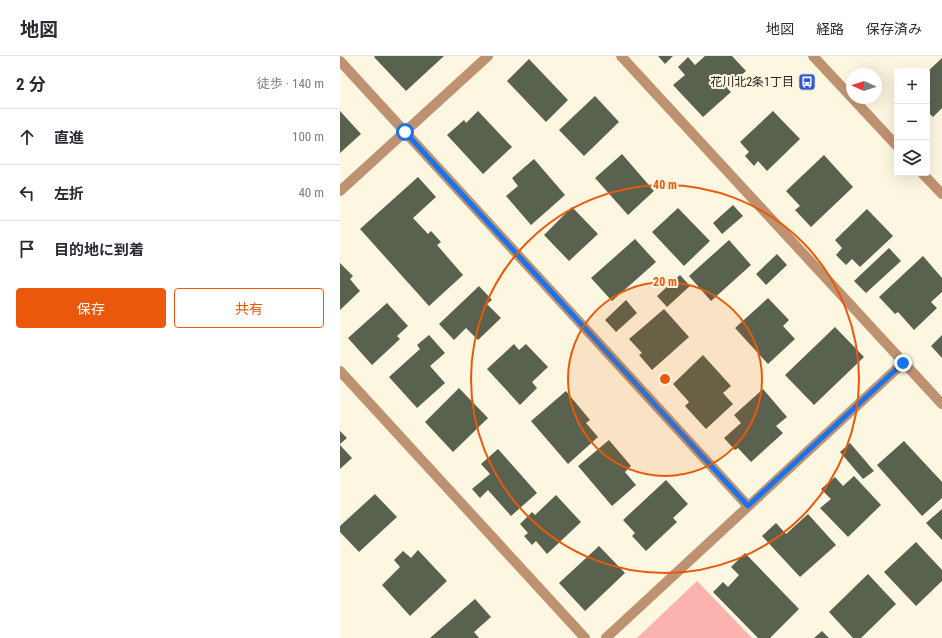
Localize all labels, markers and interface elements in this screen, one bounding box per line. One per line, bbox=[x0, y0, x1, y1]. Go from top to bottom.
text: 地図 bbox=[20, 18, 58, 41]
text: 地図 bbox=[766, 21, 794, 37]
text: 経路 bbox=[816, 21, 844, 37]
text: 保存済み bbox=[866, 21, 922, 37]
north arrow bbox=[846, 68, 882, 104]
map controls bbox=[894, 68, 930, 176]
button: + bbox=[894, 68, 930, 104]
bus stop icon: 花川北2条1丁目 bbox=[797, 72, 817, 92]
text: 2 分 bbox=[16, 74, 46, 94]
place label: 花川北2条1丁目 bbox=[710, 75, 794, 89]
text: 徒歩 · 140 m bbox=[257, 76, 324, 91]
button: − bbox=[894, 104, 930, 140]
route start bbox=[396, 123, 414, 141]
icon: ahead bbox=[16, 126, 38, 148]
text: 直進 bbox=[54, 129, 84, 147]
text: 100 m bbox=[292, 129, 324, 144]
button: layers bbox=[894, 140, 930, 176]
text: 40 m bbox=[653, 178, 677, 192]
icon: left bbox=[16, 182, 38, 204]
text: 左折 bbox=[54, 185, 84, 203]
text: 40 m bbox=[298, 185, 324, 200]
icon: arrive bbox=[16, 238, 38, 260]
text: 目的地に到着 bbox=[54, 241, 144, 259]
text: 20 m bbox=[653, 275, 677, 289]
button: 保存 bbox=[16, 288, 166, 328]
button: 共有 bbox=[174, 288, 324, 328]
route end bbox=[894, 354, 912, 372]
centre of rings bbox=[658, 372, 672, 386]

